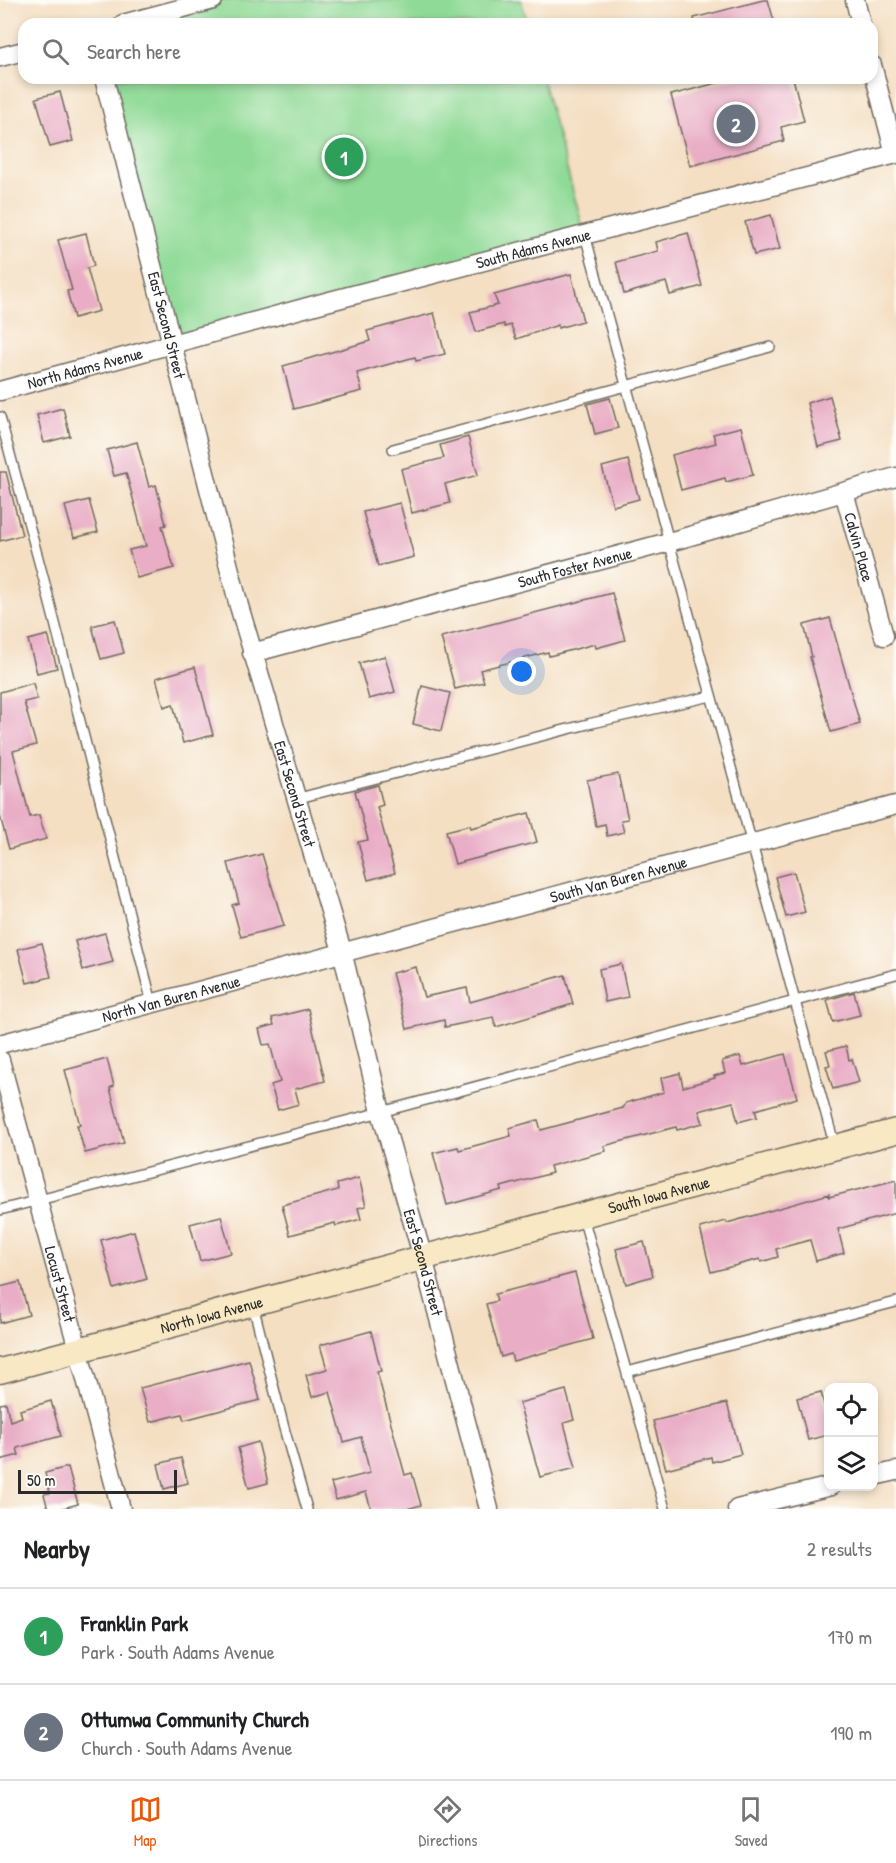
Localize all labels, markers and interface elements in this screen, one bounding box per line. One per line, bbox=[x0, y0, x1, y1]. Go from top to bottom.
search box bbox=[18, 18, 878, 84]
icon: search bbox=[39, 35, 72, 68]
text: Search here bbox=[87, 36, 181, 66]
pin: 2 bbox=[716, 102, 756, 146]
pin: 1 bbox=[324, 134, 364, 180]
street label: South Adams Avenue bbox=[473, 223, 594, 274]
street label: East Second Street bbox=[143, 269, 192, 381]
street label: North Adams Avenue bbox=[25, 341, 146, 394]
street label: Calvin Place bbox=[839, 510, 880, 585]
street label: South Foster Avenue bbox=[515, 541, 635, 593]
your location bbox=[507, 657, 536, 686]
street label: East Second Street bbox=[269, 738, 321, 850]
street label: South Van Buren Avenue bbox=[547, 850, 690, 908]
street label: North Van Buren Avenue bbox=[100, 969, 243, 1027]
street label: South Iowa Avenue bbox=[606, 1170, 713, 1219]
street label: East Second Street bbox=[398, 1207, 449, 1319]
street label: Locust Street bbox=[40, 1244, 81, 1325]
street label: North Iowa Avenue bbox=[158, 1290, 266, 1339]
map controls bbox=[824, 1383, 878, 1491]
button: locate bbox=[824, 1383, 878, 1437]
button: layers bbox=[824, 1437, 878, 1491]
scale bar bbox=[18, 1467, 177, 1494]
text: 50 m bbox=[27, 1469, 56, 1491]
text: Nearby bbox=[24, 1531, 90, 1566]
text: 2 results bbox=[807, 1535, 872, 1562]
text: Franklin Park bbox=[81, 1608, 188, 1638]
text: 1 bbox=[40, 1623, 47, 1650]
text: 170 m bbox=[828, 1623, 872, 1650]
text: Park · South Adams Avenue bbox=[81, 1638, 275, 1665]
text: Ottumwa Community Church bbox=[81, 1704, 309, 1734]
text: 2 bbox=[39, 1719, 48, 1746]
text: 190 m bbox=[830, 1719, 872, 1746]
text: Church · South Adams Avenue bbox=[81, 1734, 293, 1761]
tab: Map bbox=[129, 1793, 162, 1851]
tab: Directions bbox=[419, 1793, 477, 1851]
tab: Saved bbox=[734, 1793, 767, 1851]

